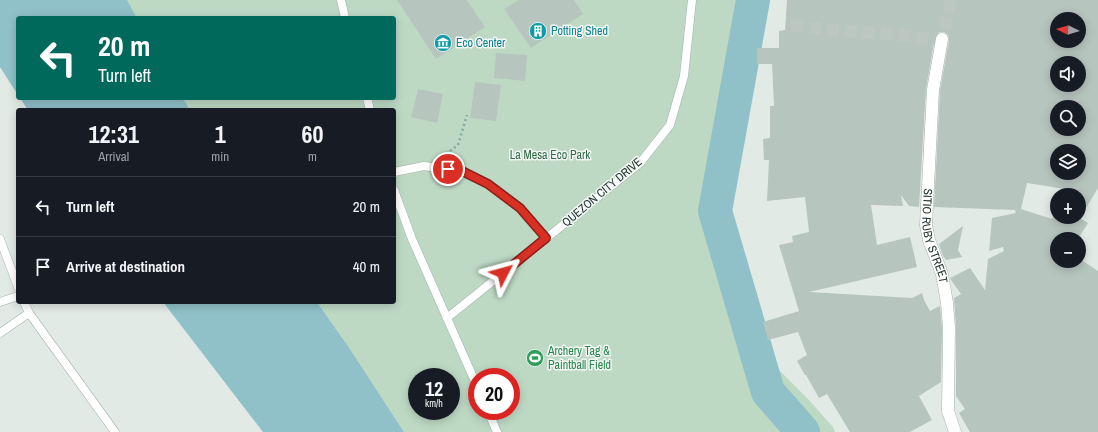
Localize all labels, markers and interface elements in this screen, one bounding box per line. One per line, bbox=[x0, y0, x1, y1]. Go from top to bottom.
north arrow bbox=[1050, 12, 1086, 48]
map controls bbox=[1050, 12, 1086, 268]
building icon: Potting Shed bbox=[528, 21, 548, 41]
place label: Potting Shed bbox=[551, 23, 608, 39]
text: 20 m bbox=[98, 27, 150, 65]
icon: left bbox=[32, 32, 84, 84]
museum icon: Eco Center bbox=[433, 33, 453, 53]
place label: Eco Center bbox=[456, 35, 506, 51]
button: sound bbox=[1050, 56, 1086, 92]
text: Turn left bbox=[98, 63, 151, 88]
button: search bbox=[1050, 100, 1086, 136]
text: 12:31 bbox=[89, 118, 139, 150]
text: 1 bbox=[215, 118, 226, 150]
text: 60 bbox=[302, 118, 324, 150]
button: layers bbox=[1050, 144, 1086, 180]
park label: La Mesa Eco Park bbox=[510, 147, 590, 163]
text: Arrival bbox=[98, 148, 129, 165]
text: min bbox=[211, 148, 229, 165]
text: m bbox=[308, 148, 317, 165]
pin bbox=[431, 152, 465, 186]
street label: QUEZON CITY DRIVE bbox=[559, 154, 645, 230]
icon: arrive bbox=[437, 158, 459, 180]
street label: SITIO RUBY STREET bbox=[918, 188, 951, 284]
button: + bbox=[1050, 188, 1086, 224]
icon: left bbox=[32, 196, 54, 218]
text: Turn left bbox=[66, 196, 114, 217]
text: 20 m bbox=[353, 196, 380, 217]
button: − bbox=[1050, 232, 1086, 268]
position arrow bbox=[482, 252, 524, 294]
icon: arrive bbox=[32, 256, 54, 278]
text: Arrive at destination bbox=[66, 256, 185, 277]
text: 40 m bbox=[353, 256, 380, 277]
place label: Archery Tag & Paintball Field bbox=[547, 343, 611, 373]
sports icon: Archery Tag & Paintball Field bbox=[525, 348, 545, 368]
speed limit sign: 20 bbox=[468, 368, 520, 420]
text: 12 bbox=[425, 375, 443, 402]
text: km/h bbox=[425, 397, 443, 410]

